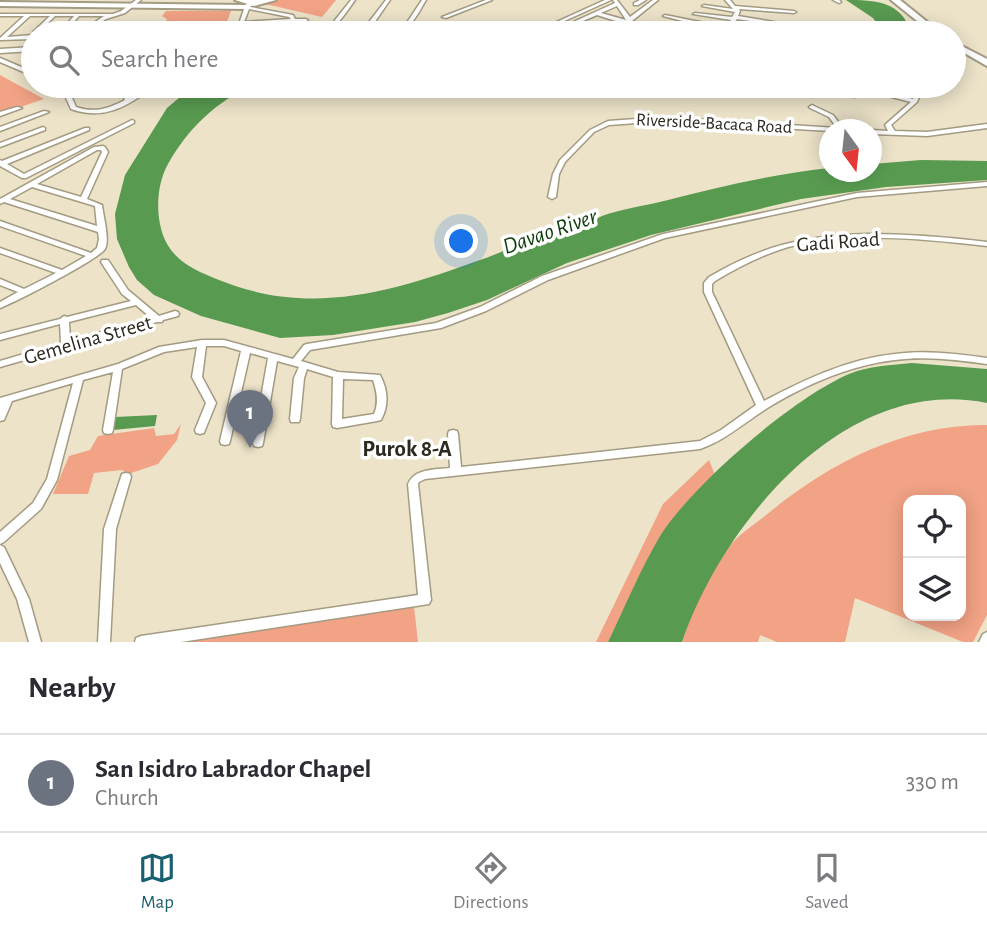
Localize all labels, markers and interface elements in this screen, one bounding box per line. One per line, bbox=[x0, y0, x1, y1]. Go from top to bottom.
search box bbox=[21, 21, 966, 98]
icon: search bbox=[45, 41, 83, 79]
text: Search here bbox=[101, 46, 219, 72]
street label: Riverside-Bacaca Road bbox=[635, 111, 793, 137]
north arrow bbox=[819, 119, 882, 182]
water label: Davao River bbox=[500, 205, 601, 259]
your location bbox=[444, 224, 478, 258]
street label: Gadi Road bbox=[796, 229, 880, 255]
street label: Gemelina Street bbox=[22, 312, 155, 368]
pin: 1 bbox=[227, 390, 273, 448]
district label: Purok 8-A bbox=[362, 438, 452, 461]
map controls bbox=[903, 495, 966, 621]
button: locate bbox=[903, 495, 966, 558]
button: layers bbox=[903, 558, 966, 621]
text: Nearby bbox=[28, 673, 116, 703]
text: San Isidro Labrador Chapel bbox=[95, 756, 371, 782]
text: 1 bbox=[47, 771, 55, 794]
text: 330 m bbox=[906, 771, 959, 794]
text: Church bbox=[95, 787, 159, 810]
tab: Map bbox=[138, 849, 176, 914]
tab: Directions bbox=[453, 849, 529, 914]
tab: Saved bbox=[805, 849, 849, 914]

